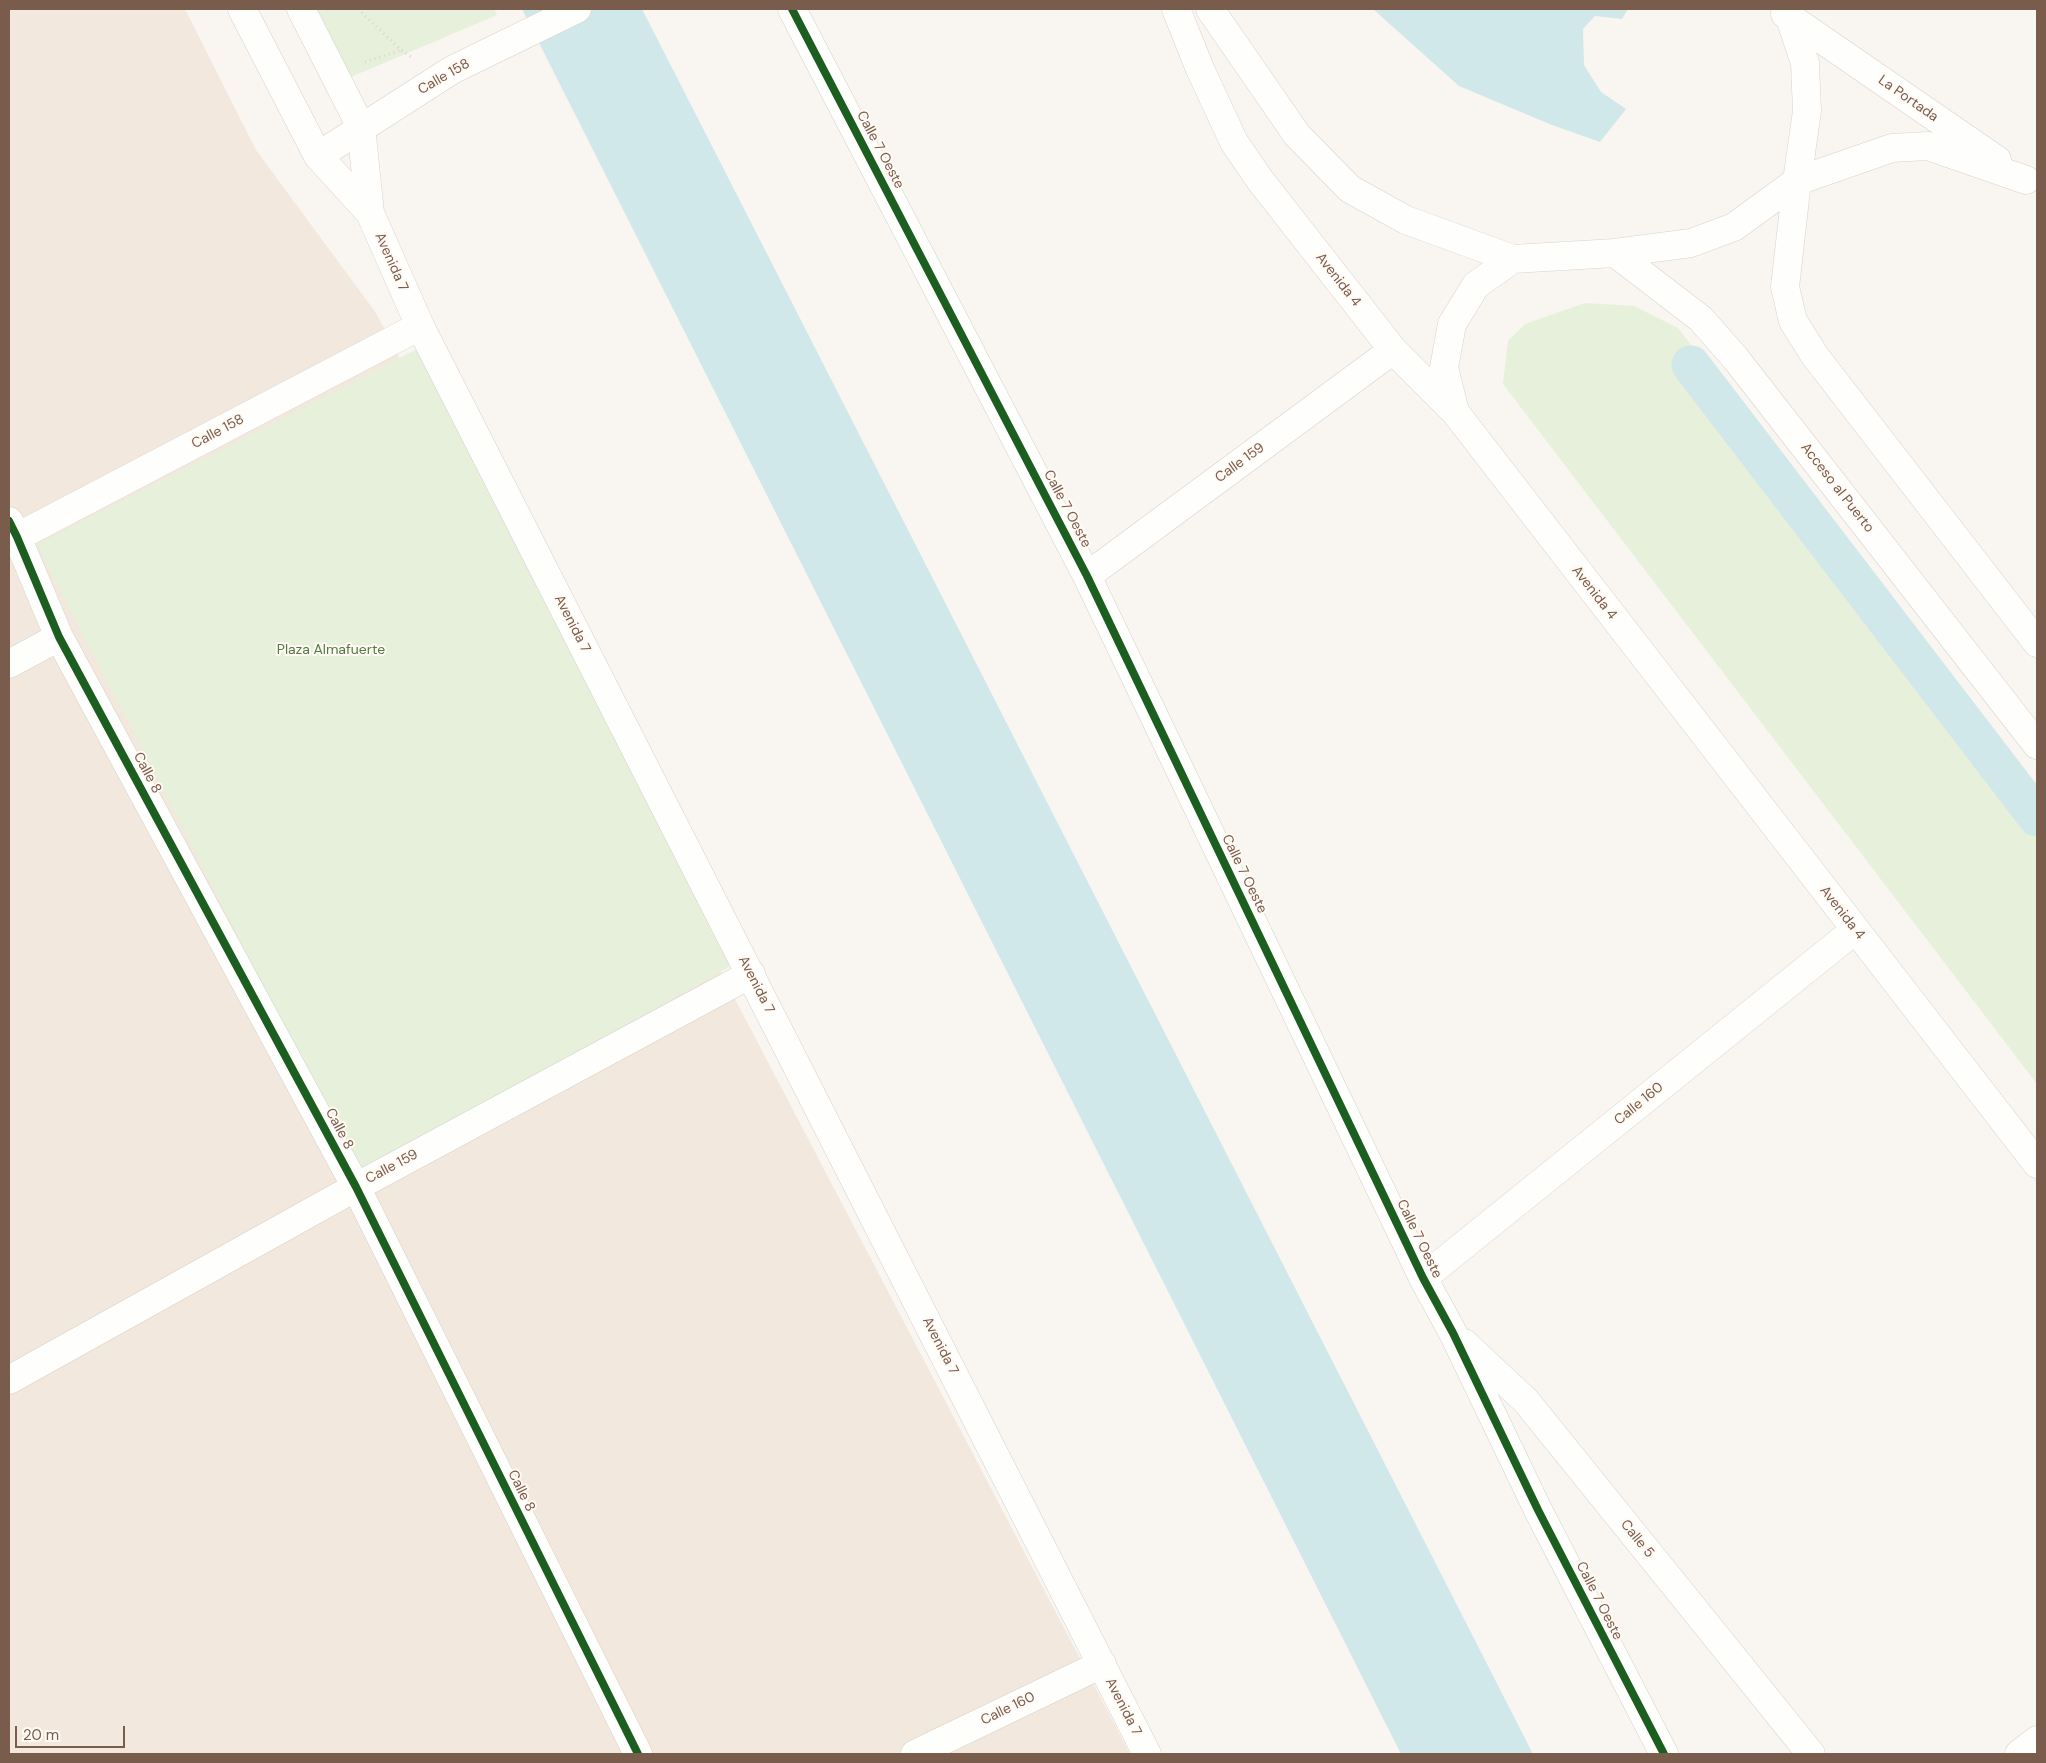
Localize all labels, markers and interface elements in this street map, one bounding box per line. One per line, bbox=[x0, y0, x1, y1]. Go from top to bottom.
street label: Calle 158 bbox=[415, 55, 473, 99]
street label: La Portada bbox=[1875, 72, 1941, 126]
street label: Calle 7 Oeste bbox=[853, 108, 907, 192]
street label: Avenida 7 bbox=[371, 230, 411, 294]
street label: Avenida 4 bbox=[1312, 250, 1364, 310]
street label: Calle 158 bbox=[189, 411, 247, 453]
street label: Calle 159 bbox=[1212, 439, 1268, 487]
street label: Acceso al Puerto bbox=[1797, 440, 1877, 536]
street label: Calle 7 Oeste bbox=[1040, 467, 1094, 551]
street label: Avenida 4 bbox=[1568, 563, 1620, 623]
street label: Avenida 7 bbox=[550, 592, 594, 656]
park label: Plaza Almafuerte bbox=[277, 642, 385, 658]
street label: Calle 8 bbox=[129, 750, 165, 796]
street label: Calle 7 Oeste bbox=[1218, 832, 1270, 916]
street label: Avenida 4 bbox=[1816, 883, 1868, 943]
street label: Avenida 7 bbox=[734, 953, 778, 1017]
street label: Calle 160 bbox=[1611, 1079, 1667, 1129]
street label: Calle 8 bbox=[321, 1106, 357, 1152]
street label: Calle 159 bbox=[363, 1146, 421, 1188]
street label: Calle 7 Oeste bbox=[1393, 1197, 1445, 1281]
street label: Avenida 7 bbox=[918, 1314, 962, 1378]
street label: Calle 8 bbox=[504, 1468, 538, 1514]
street label: Calle 5 bbox=[1617, 1517, 1657, 1561]
street label: Calle 7 Oeste bbox=[1572, 1559, 1626, 1643]
street label: Avenida 7 bbox=[1101, 1675, 1145, 1739]
street label: Calle 160 bbox=[978, 1689, 1038, 1729]
scale bar bbox=[18, 1716, 128, 1748]
text: 20 m bbox=[23, 1725, 59, 1745]

